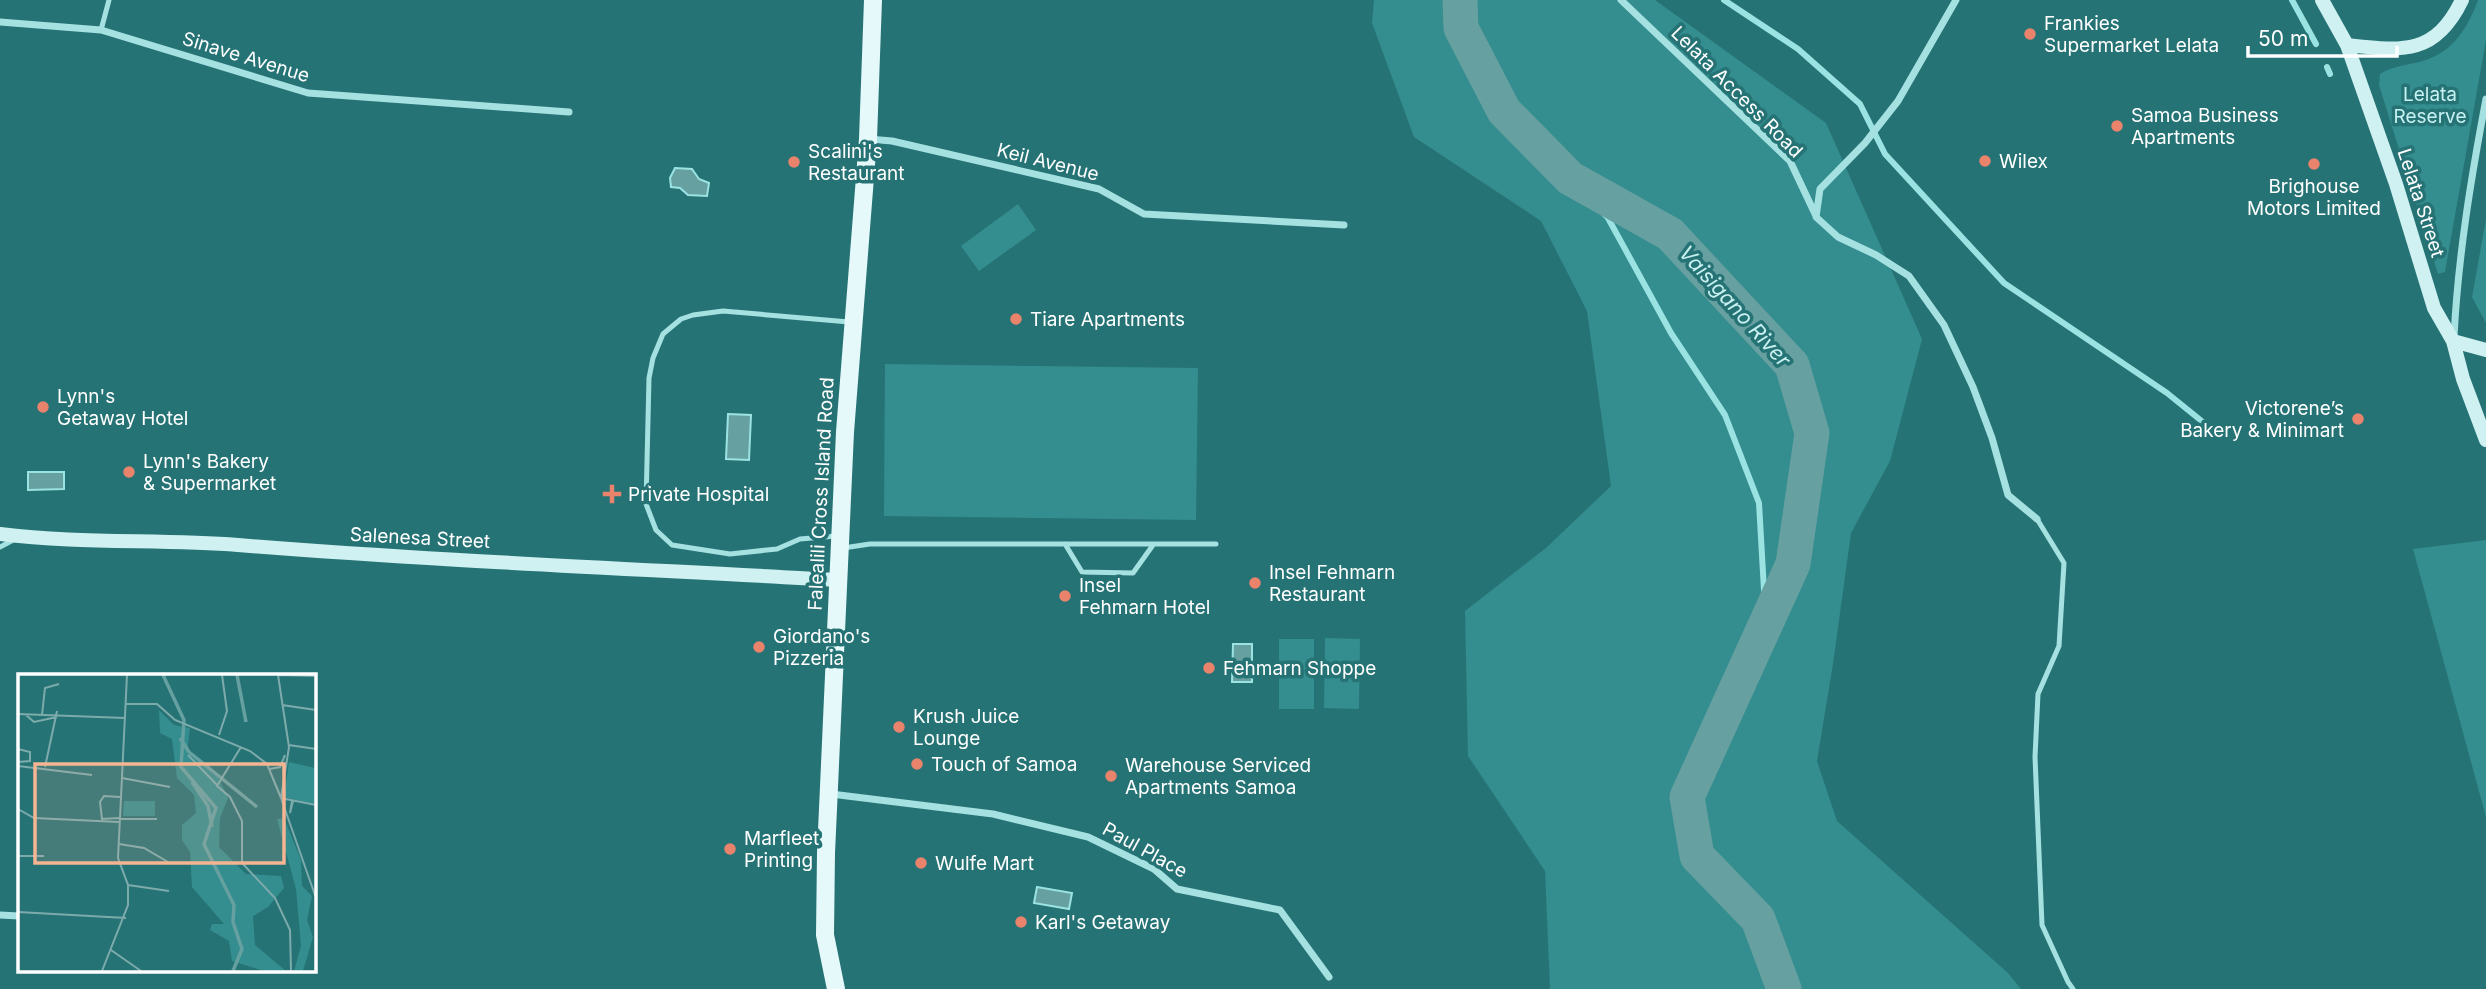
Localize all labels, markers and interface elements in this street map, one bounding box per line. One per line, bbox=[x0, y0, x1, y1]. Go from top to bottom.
place label: Frankies Supermarket Lelata bbox=[2044, 12, 2219, 57]
scale bar bbox=[2248, 14, 2397, 58]
street label: Lelata Access Road bbox=[1666, 21, 1808, 163]
marker: Frankies Supermarket Lelata bbox=[2022, 26, 2038, 42]
text: 50 m bbox=[2258, 26, 2308, 51]
street label: Sinave Avenue bbox=[180, 27, 312, 87]
park label: Lelata Reserve bbox=[2394, 83, 2466, 128]
place label: Samoa Business Apartments bbox=[2131, 104, 2279, 149]
marker: Samoa Business Apartments bbox=[2109, 118, 2125, 134]
street label: Keil Avenue bbox=[995, 138, 1101, 186]
place label: Scalini's Restaurant bbox=[808, 140, 905, 185]
street label: Lelata Street bbox=[2393, 146, 2449, 260]
place label: Wilex bbox=[1999, 150, 2048, 173]
marker: Wilex bbox=[1977, 153, 1993, 169]
marker: Scalini's Restaurant bbox=[786, 154, 802, 170]
marker: Brighouse Motors Limited bbox=[2306, 156, 2322, 172]
place label: Brighouse Motors Limited bbox=[2247, 175, 2381, 220]
water label: Vaisigano River bbox=[1674, 240, 1797, 372]
place label: Tiare Apartments bbox=[1030, 308, 1185, 331]
marker: Tiare Apartments bbox=[1008, 311, 1024, 327]
street label: Falealili Cross Island Road bbox=[803, 377, 839, 611]
place label: Lynn's Getaway Hotel bbox=[57, 385, 188, 430]
place label: Victorene’s Bakery & Minimart bbox=[2180, 397, 2344, 442]
marker: Lynn's Getaway Hotel bbox=[35, 399, 51, 415]
marker: Victorene’s Bakery & Minimart bbox=[2350, 411, 2366, 427]
place label: Lynn's Bakery & Supermarket bbox=[143, 450, 276, 495]
marker: Lynn's Bakery & Supermarket bbox=[121, 464, 137, 480]
place label: Private Hospital bbox=[628, 483, 769, 506]
marker: Private Hospital bbox=[602, 484, 622, 504]
street label: Salenesa Street bbox=[349, 523, 491, 553]
place label: Insel Fehmarn Restaurant bbox=[1269, 561, 1395, 606]
place label: Insel Fehmarn Hotel bbox=[1079, 574, 1210, 619]
marker: Insel Fehmarn Restaurant bbox=[1247, 575, 1263, 591]
marker: Insel Fehmarn Hotel bbox=[1057, 588, 1073, 604]
place label: Giordano's Pizzeria bbox=[773, 625, 870, 670]
marker: Giordano's Pizzeria bbox=[751, 639, 767, 655]
place label: Fehmarn Shoppe bbox=[1223, 657, 1376, 680]
marker: Fehmarn Shoppe bbox=[1201, 660, 1217, 676]
inset map bbox=[18, 674, 315, 972]
place label: Krush Juice Lounge bbox=[913, 705, 1019, 750]
marker: Krush Juice Lounge bbox=[891, 719, 907, 735]
place label: Touch of Samoa bbox=[931, 753, 1077, 776]
place label: Warehouse Serviced Apartments Samoa bbox=[1125, 754, 1311, 799]
marker: Touch of Samoa bbox=[909, 756, 925, 772]
marker: Warehouse Serviced Apartments Samoa bbox=[1103, 768, 1119, 784]
street label: Paul Place bbox=[1099, 817, 1191, 883]
place label: Marfleet Printing bbox=[744, 827, 819, 872]
marker: Marfleet Printing bbox=[722, 841, 738, 857]
place label: Wulfe Mart bbox=[935, 852, 1034, 875]
marker: Wulfe Mart bbox=[913, 855, 929, 871]
place label: Karl's Getaway bbox=[1035, 911, 1171, 934]
marker: Karl's Getaway bbox=[1013, 914, 1029, 930]

